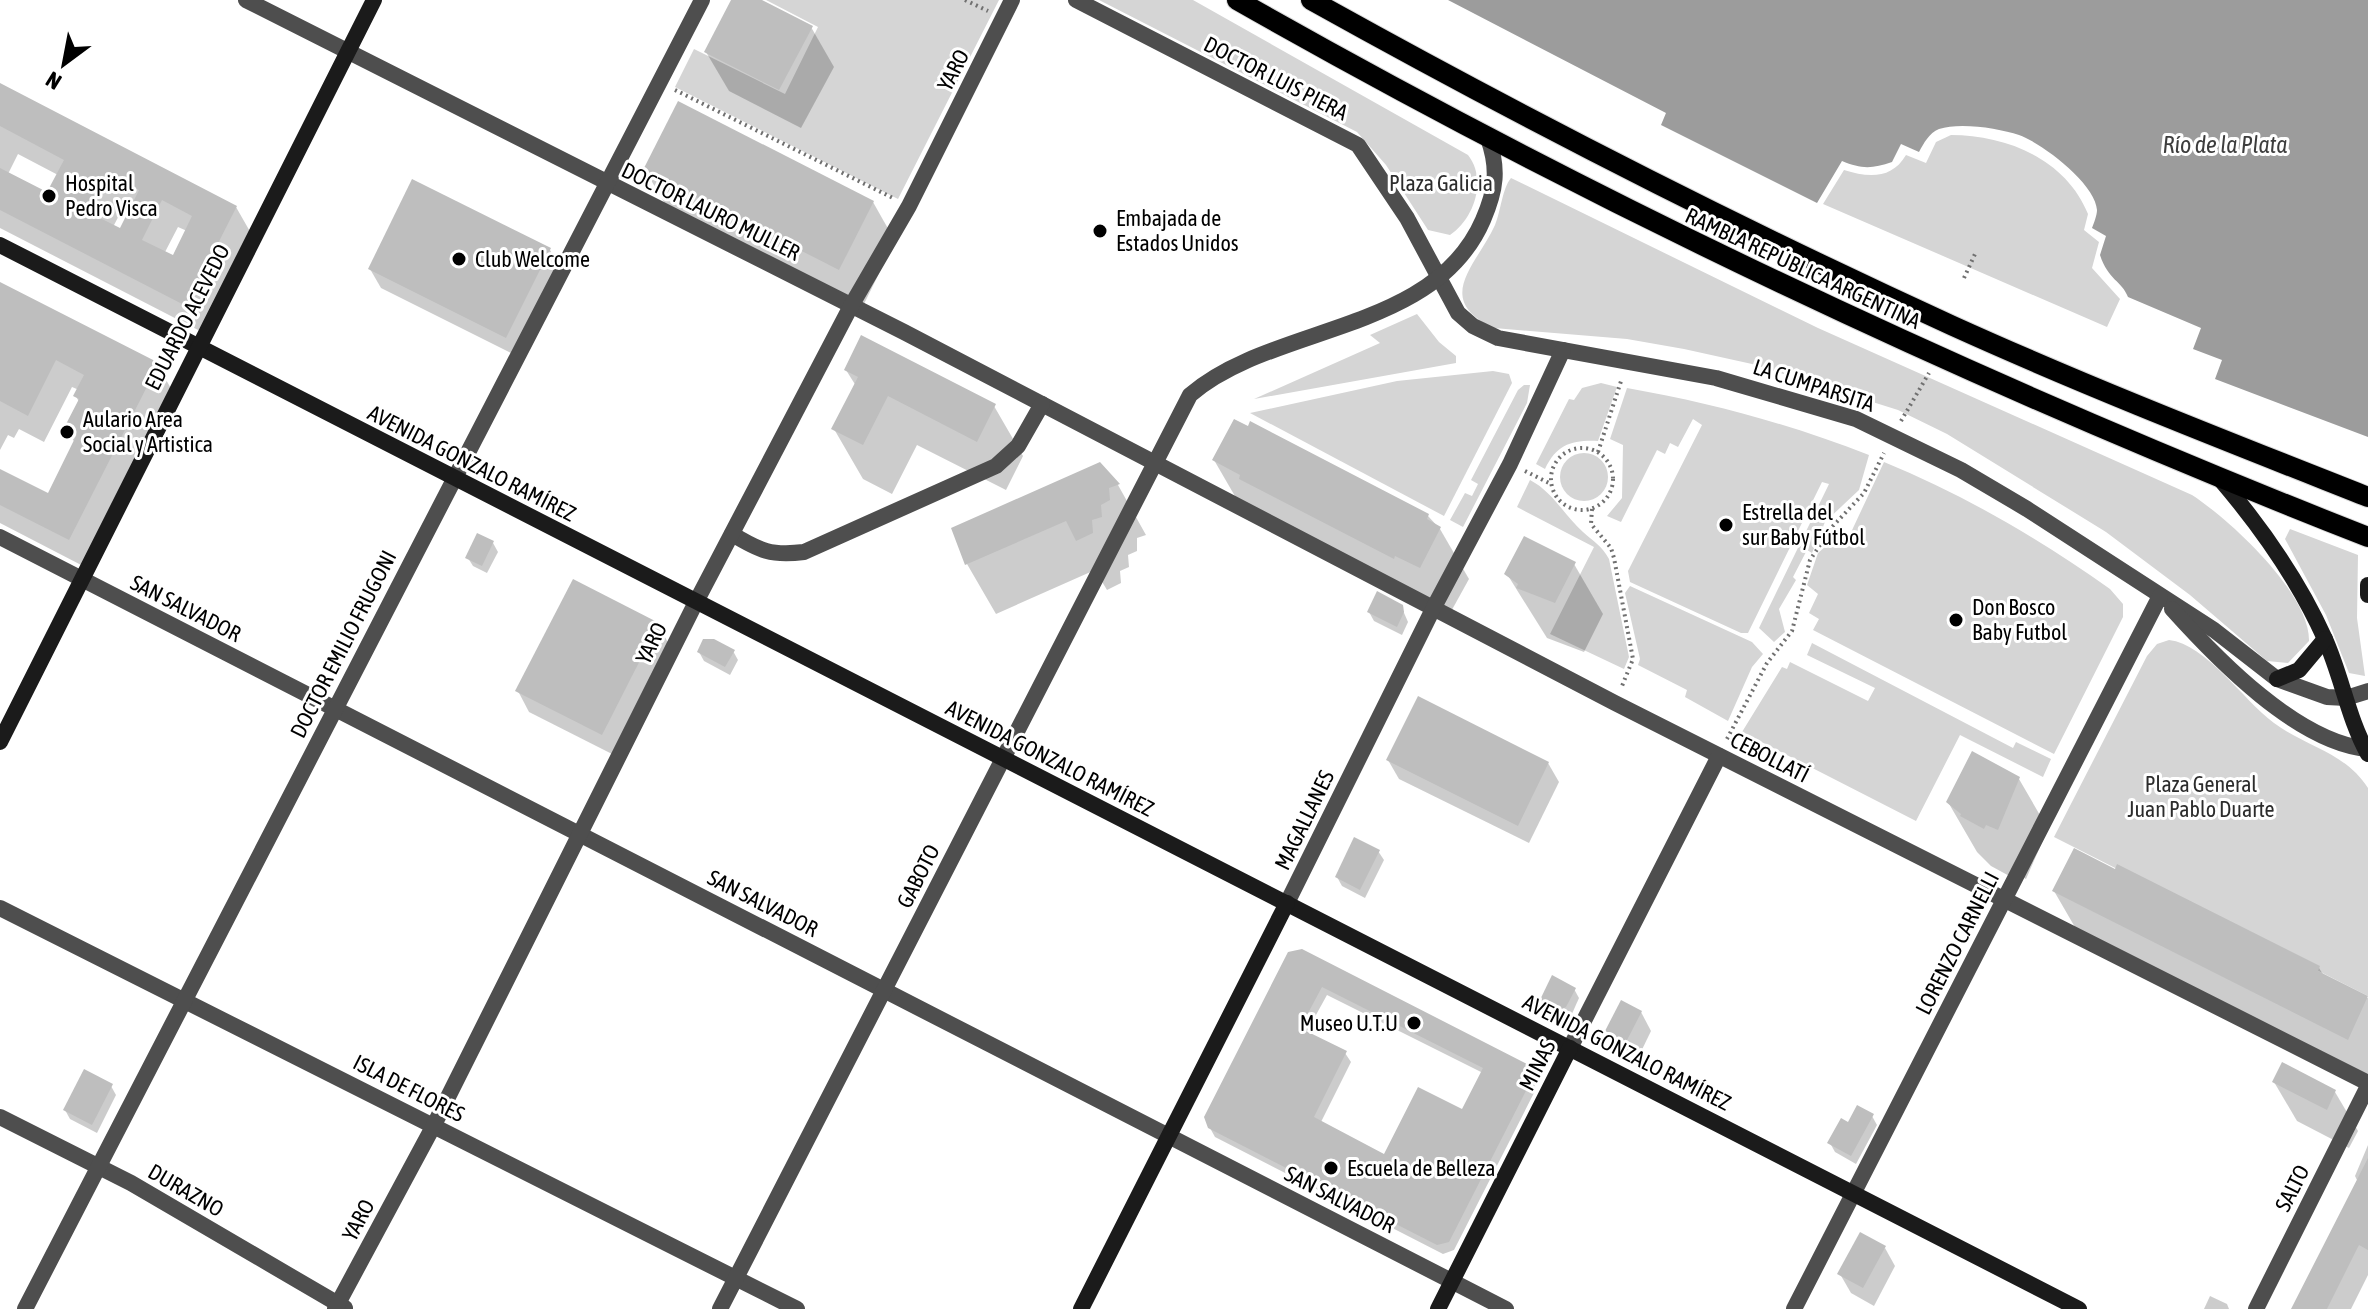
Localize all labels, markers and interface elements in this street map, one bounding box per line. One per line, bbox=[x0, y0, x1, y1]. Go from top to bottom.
north arrow bbox=[24, 24, 104, 104]
street label: DOCTOR LUIS PIERA bbox=[1200, 31, 1353, 126]
street label: YARO bbox=[932, 45, 974, 95]
text: N bbox=[41, 66, 66, 95]
water label: Río de la Plata bbox=[2163, 131, 2287, 158]
street label: DOCTOR LAURO MULLER bbox=[618, 157, 804, 265]
place label: Hospital Pedro Visca bbox=[65, 170, 158, 221]
park label: Plaza Galicia bbox=[1389, 170, 1493, 196]
marker: Hospital Pedro Visca bbox=[40, 187, 58, 205]
street label: RAMBLA REPÚBLICA ARGENTINA bbox=[1681, 202, 1925, 334]
place label: Embajada de Estados Unidos bbox=[1116, 205, 1239, 256]
marker: Embajada de Estados Unidos bbox=[1091, 222, 1109, 240]
street label: EDUARDO ACEVEDO bbox=[139, 240, 235, 394]
place label: Club Welcome bbox=[475, 246, 590, 272]
marker: Club Welcome bbox=[450, 250, 468, 268]
street label: LA CUMPARSITA bbox=[1750, 353, 1878, 417]
street label: AVENIDA GONZALO RAMÍREZ bbox=[364, 399, 580, 527]
place label: Aulario Area Social y Artistica bbox=[83, 406, 213, 457]
marker: Aulario Area Social y Artistica bbox=[58, 423, 76, 441]
place label: Estrella del sur Baby Fútbol bbox=[1742, 499, 1865, 550]
marker: Estrella del sur Baby Fútbol bbox=[1717, 516, 1735, 534]
street label: DOCTOR EMILIO FRUGONI bbox=[284, 546, 402, 742]
street label: SAN SALVADOR bbox=[126, 569, 246, 647]
place label: Don Bosco Baby Futbol bbox=[1972, 594, 2067, 645]
marker: Don Bosco Baby Futbol bbox=[1947, 611, 1965, 629]
street label: YARO bbox=[630, 618, 672, 668]
street label: AVENIDA GONZALO RAMÍREZ bbox=[942, 694, 1158, 822]
street label: CEBOLLATÍ bbox=[1726, 726, 1814, 788]
street label: MAGALLANES bbox=[1269, 766, 1339, 874]
park label: Plaza General Juan Pablo Duarte bbox=[2127, 771, 2275, 822]
street label: GABOTO bbox=[891, 840, 945, 912]
street label: SAN SALVADOR bbox=[703, 864, 823, 942]
street label: LORENZO CARNELLI bbox=[1910, 867, 2004, 1019]
street label: AVENIDA GONZALO RAMÍREZ bbox=[1519, 988, 1735, 1116]
place label: Museo U.T.U bbox=[1300, 1010, 1398, 1036]
marker: Museo U.T.U bbox=[1405, 1014, 1423, 1032]
street label: MINAS bbox=[1513, 1035, 1561, 1095]
street label: ISLA DE FLORES bbox=[349, 1049, 469, 1127]
place label: Escuela de Belleza bbox=[1347, 1155, 1495, 1181]
street label: DURAZNO bbox=[144, 1158, 228, 1222]
marker: Escuela de Belleza bbox=[1322, 1159, 1340, 1177]
street label: SAN SALVADOR bbox=[1280, 1160, 1400, 1238]
street label: SALTO bbox=[2269, 1160, 2315, 1216]
street label: YARO bbox=[336, 1195, 380, 1245]

